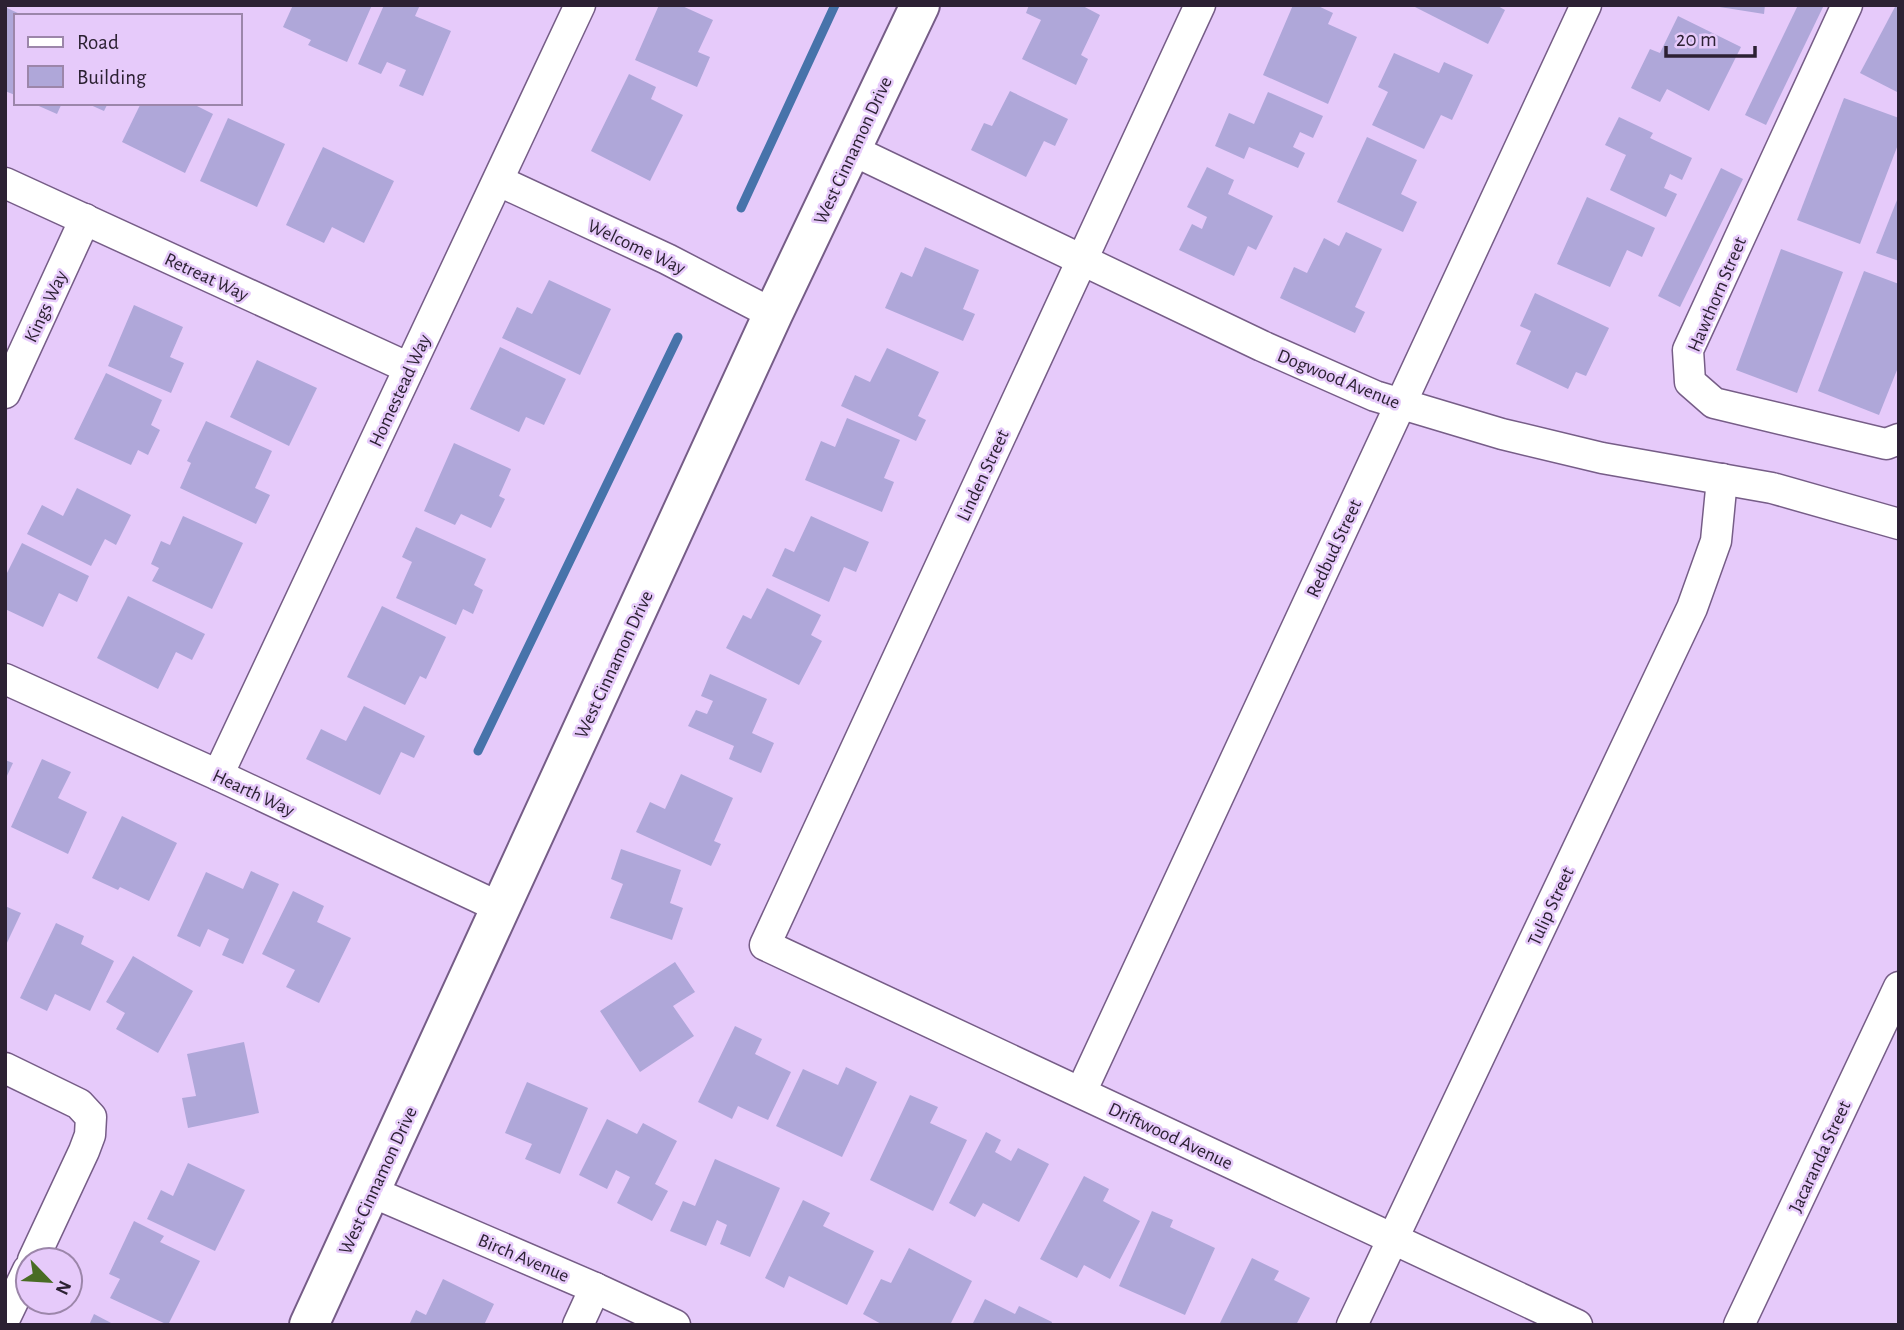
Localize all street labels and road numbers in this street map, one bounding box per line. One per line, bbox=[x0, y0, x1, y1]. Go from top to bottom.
street label: West Cinnamon Drive bbox=[811, 74, 896, 227]
street label: Welcome Way bbox=[584, 216, 688, 278]
street label: Hawthorn Street bbox=[1685, 234, 1750, 355]
street label: Retreat Way bbox=[162, 250, 251, 305]
street label: Kings Way bbox=[22, 268, 71, 345]
street label: Homestead Way bbox=[366, 332, 435, 450]
street label: Dogwood Avenue bbox=[1274, 346, 1402, 413]
street label: Linden Street bbox=[954, 427, 1013, 524]
street label: Redbud Street bbox=[1303, 497, 1365, 601]
street label: West Cinnamon Drive bbox=[572, 588, 657, 741]
street label: Hearth Way bbox=[210, 766, 297, 821]
street label: Tulip Street bbox=[1525, 864, 1578, 949]
street label: Jacaranda Street bbox=[1786, 1098, 1854, 1215]
street label: Driftwood Avenue bbox=[1105, 1099, 1235, 1173]
street label: West Cinnamon Drive bbox=[336, 1104, 421, 1257]
street label: Birch Avenue bbox=[475, 1231, 572, 1286]

